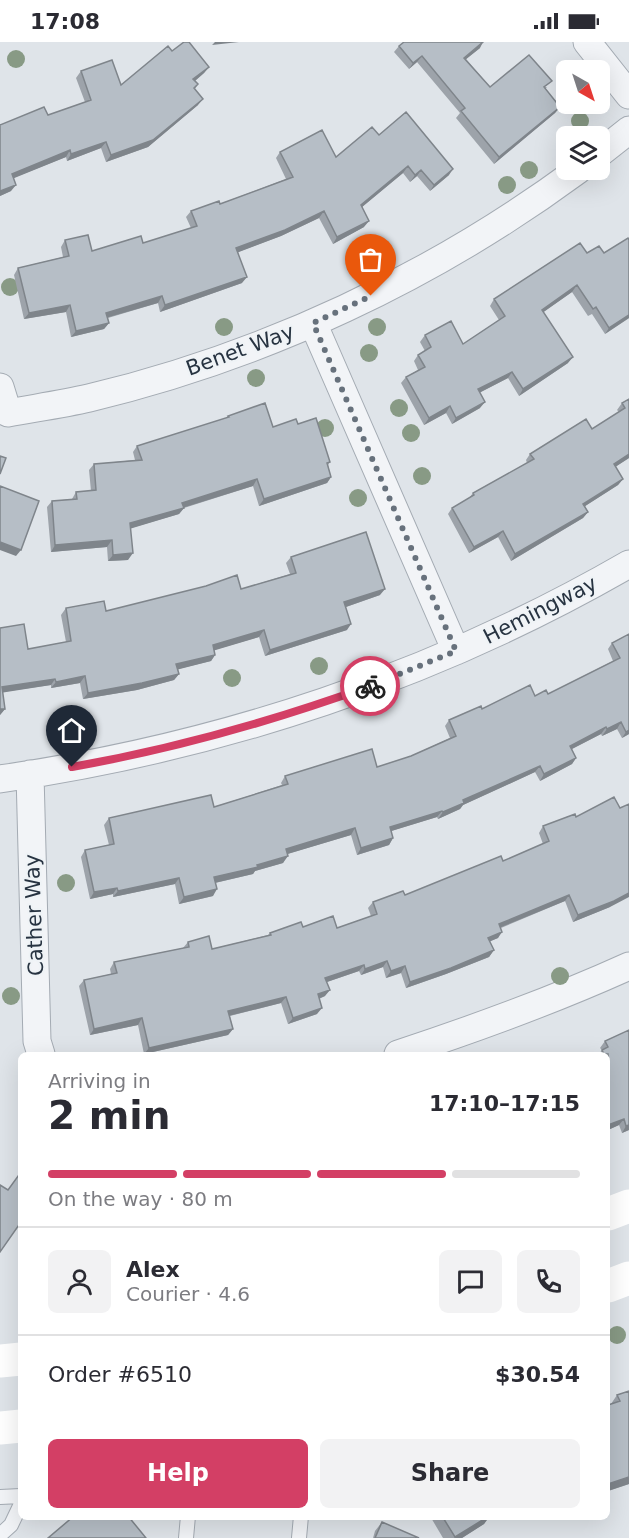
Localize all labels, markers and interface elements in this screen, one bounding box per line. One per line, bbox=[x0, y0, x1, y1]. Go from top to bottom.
text: 17:08 bbox=[30, 9, 100, 34]
north arrow bbox=[556, 60, 610, 114]
map controls bbox=[556, 60, 610, 180]
button: layers bbox=[556, 126, 610, 180]
pin bbox=[345, 234, 396, 296]
icon: bag bbox=[354, 243, 387, 276]
street label: Benet Way bbox=[183, 319, 297, 381]
street label: Hemingway bbox=[479, 571, 601, 649]
courier bbox=[340, 656, 400, 716]
icon: bike bbox=[354, 670, 387, 703]
pin bbox=[46, 705, 97, 767]
icon: home bbox=[55, 714, 88, 747]
street label: Cather Way bbox=[20, 854, 48, 976]
text: Arriving in bbox=[48, 1069, 151, 1093]
text: 17:10–17:15 bbox=[429, 1091, 580, 1116]
text: 2 min bbox=[48, 1093, 170, 1138]
text: On the way · 80 m bbox=[48, 1187, 233, 1211]
button: person bbox=[48, 1250, 111, 1313]
button: chat bbox=[439, 1250, 502, 1313]
button: phone bbox=[517, 1250, 580, 1313]
text: Alex bbox=[126, 1257, 180, 1282]
text: Courier · 4.6 bbox=[126, 1282, 250, 1306]
text: Order #6510 bbox=[48, 1362, 192, 1387]
text: $30.54 bbox=[495, 1362, 580, 1387]
button: Help bbox=[48, 1439, 308, 1508]
button: Share bbox=[320, 1439, 580, 1508]

